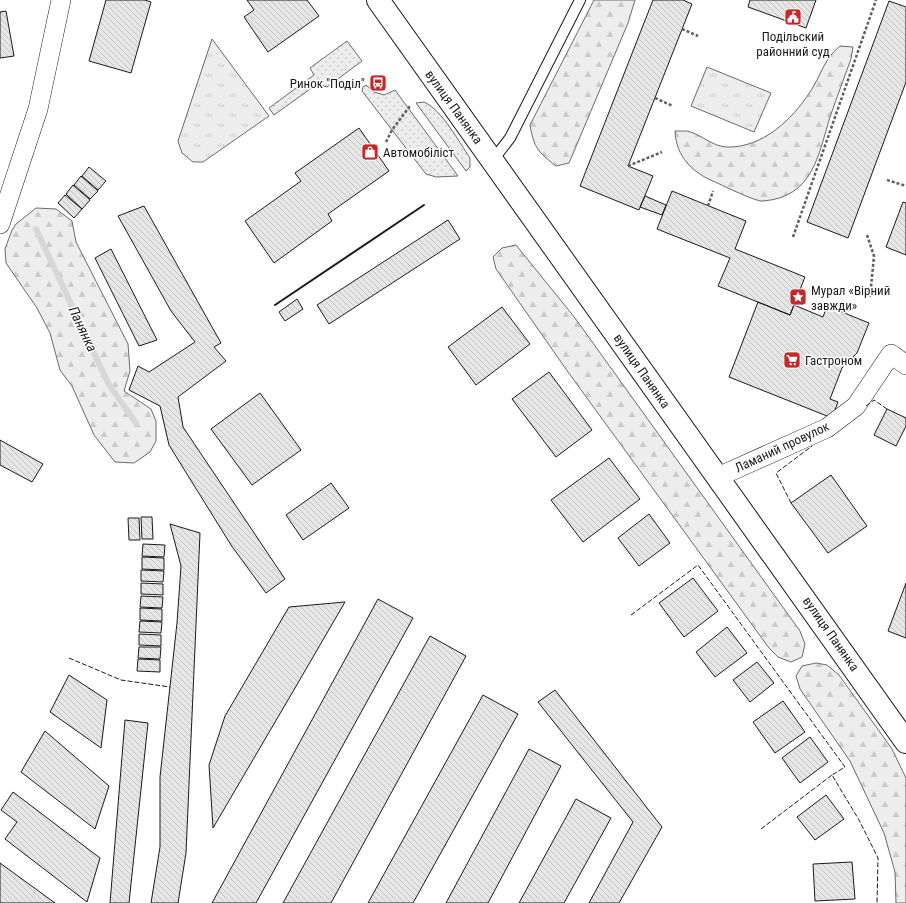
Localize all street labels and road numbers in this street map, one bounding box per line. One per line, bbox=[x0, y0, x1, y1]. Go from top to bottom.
street label: вулиця Панянка bbox=[422, 67, 486, 147]
street label: вулиця Панянка bbox=[611, 331, 673, 411]
street label: Ламаний провулок bbox=[732, 418, 832, 475]
street label: вулиця Панянка bbox=[800, 594, 862, 674]

